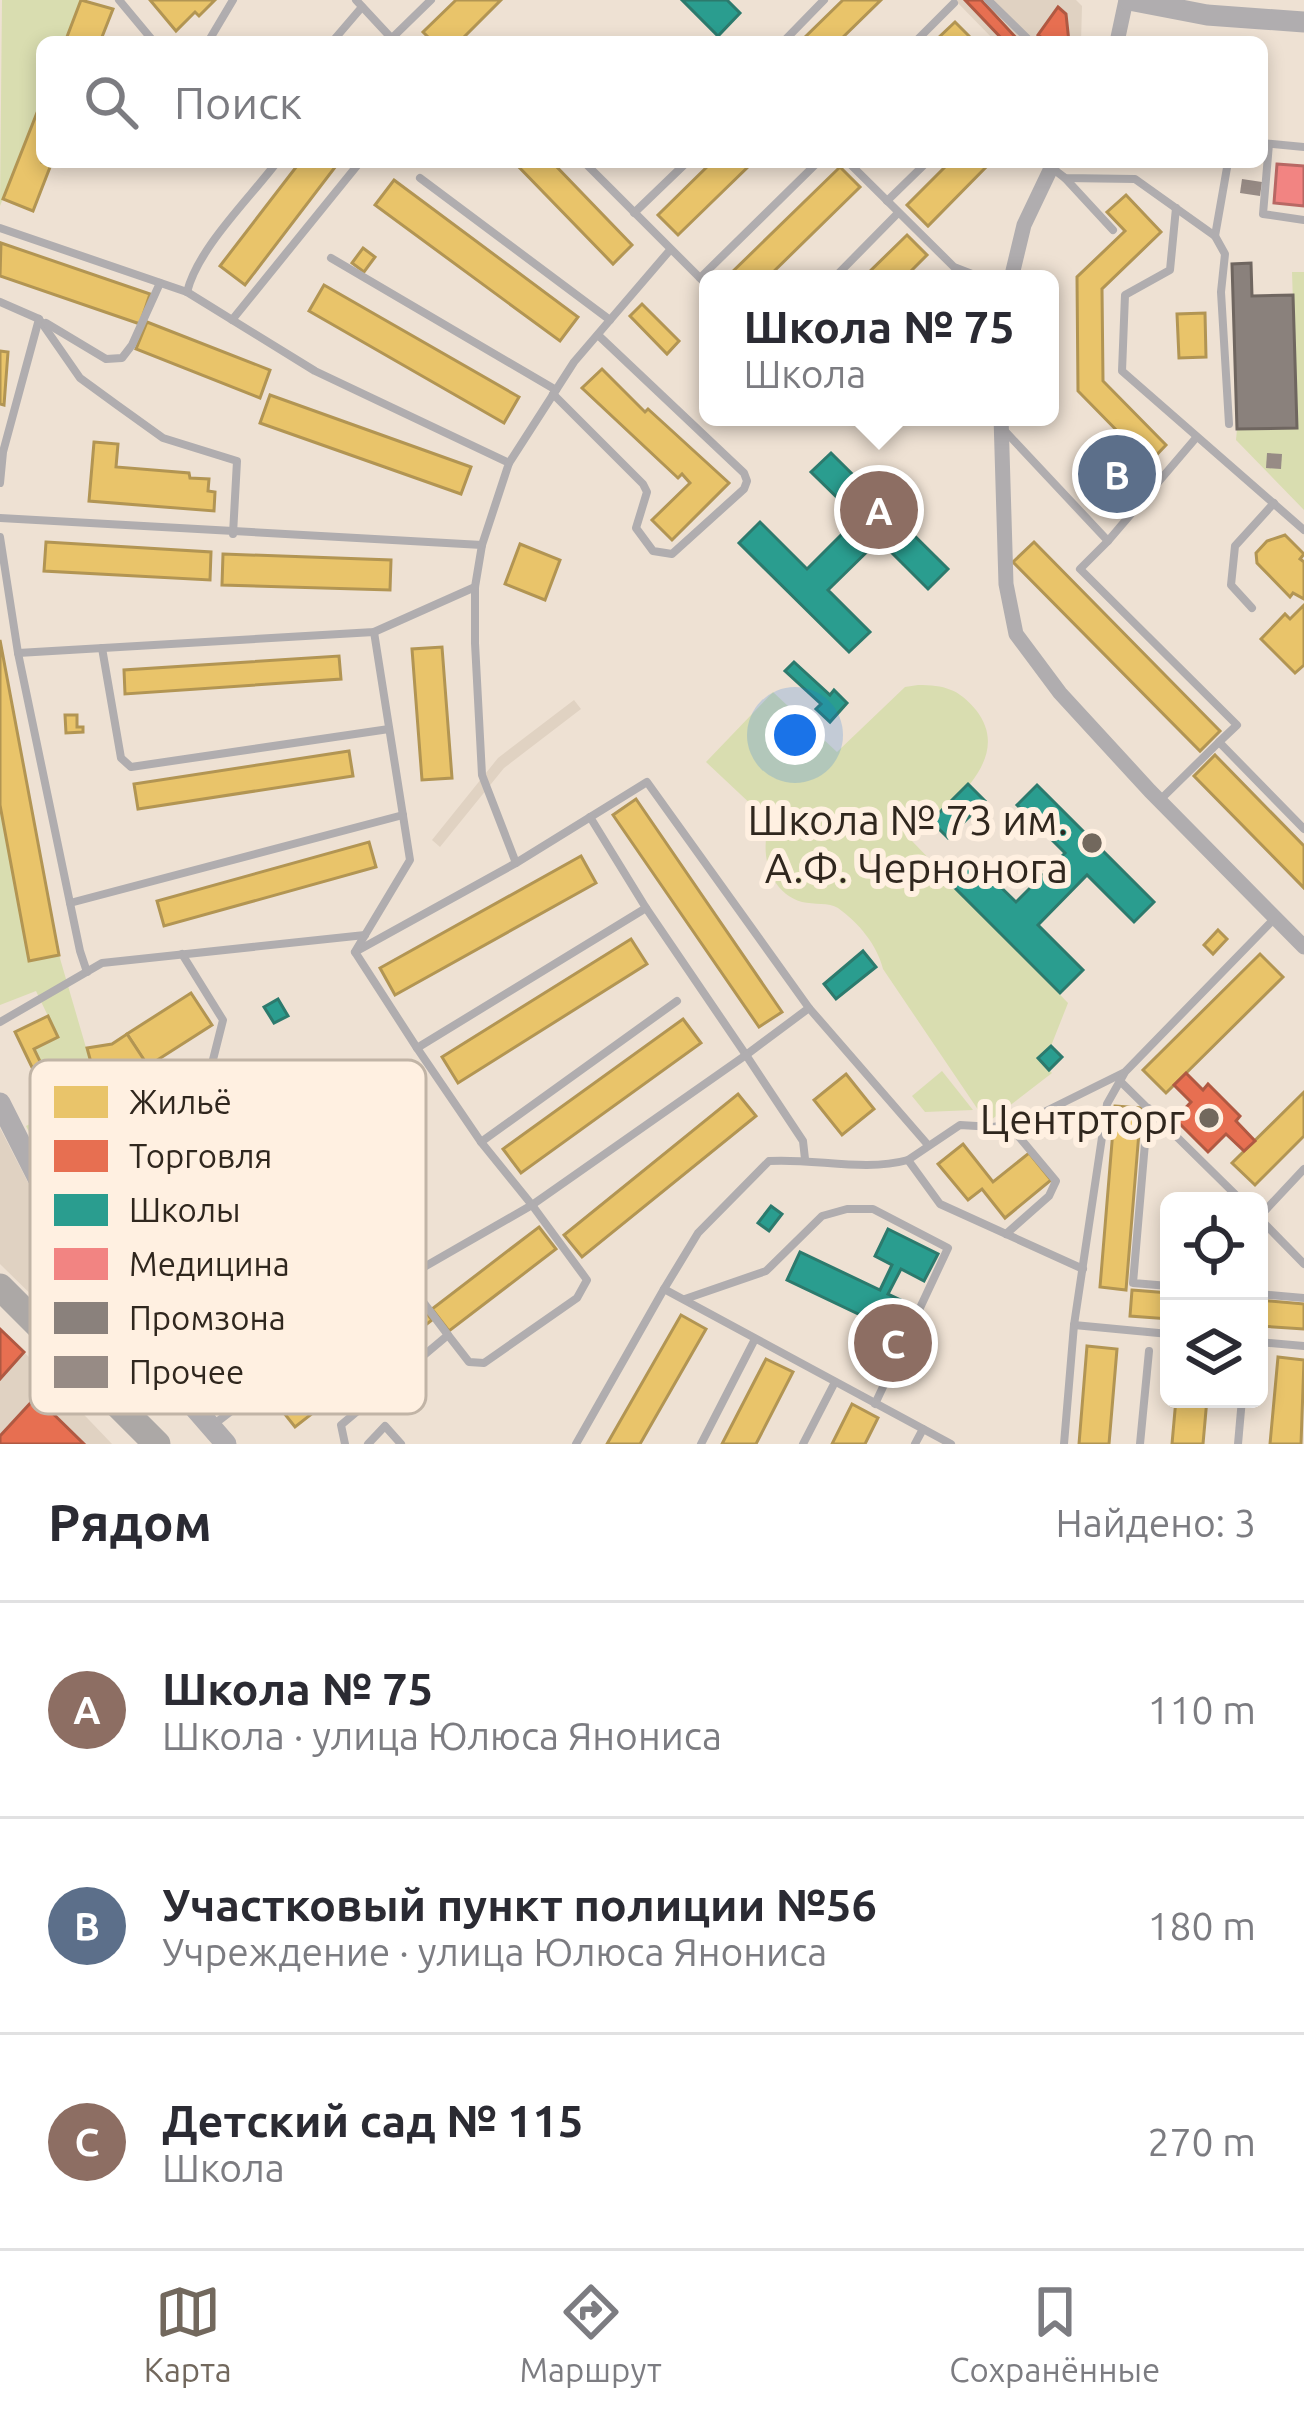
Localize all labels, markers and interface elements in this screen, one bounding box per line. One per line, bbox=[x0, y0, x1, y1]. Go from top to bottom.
search box bbox=[36, 36, 1268, 168]
icon: search bbox=[78, 69, 144, 135]
text: Поиск bbox=[174, 77, 302, 128]
popup bbox=[699, 270, 1059, 426]
text: Школа № 75 bbox=[743, 301, 1015, 352]
text: Школа bbox=[743, 352, 866, 395]
pin: B bbox=[1078, 429, 1156, 519]
pin: A bbox=[840, 465, 918, 555]
your location bbox=[765, 705, 825, 765]
place label: Школа № 73 им. А.Ф. Чернонога bbox=[747, 796, 1068, 891]
marker: Школа № 73 им. А.Ф. Чернонога bbox=[1079, 830, 1105, 856]
legend bbox=[30, 1060, 426, 1414]
text: Жильё bbox=[129, 1083, 232, 1120]
place label: Центрторг bbox=[980, 1095, 1185, 1142]
marker: Центрторг bbox=[1196, 1105, 1222, 1131]
text: Торговля bbox=[129, 1137, 272, 1174]
text: Школы bbox=[129, 1191, 241, 1228]
map controls bbox=[1160, 1192, 1268, 1408]
button: locate bbox=[1160, 1192, 1268, 1300]
text: Медицина bbox=[129, 1245, 290, 1282]
pin: C bbox=[854, 1298, 932, 1388]
text: Промзона bbox=[129, 1299, 286, 1336]
button: layers bbox=[1160, 1300, 1268, 1408]
text: Прочее bbox=[129, 1353, 244, 1390]
text: Рядом bbox=[48, 1493, 212, 1551]
text: Найдено: 3 bbox=[1056, 1501, 1256, 1544]
text: Школа № 75 bbox=[162, 1663, 433, 1714]
text: A bbox=[73, 1688, 101, 1731]
text: 110 m bbox=[1147, 1688, 1256, 1731]
text: Школа · улица Юлюса Янониса bbox=[162, 1714, 722, 1757]
text: Участковый пункт полиции №56 bbox=[162, 1879, 877, 1930]
text: B bbox=[74, 1904, 100, 1947]
text: 180 m bbox=[1147, 1904, 1256, 1947]
text: Учреждение · улица Юлюса Янониса bbox=[162, 1930, 827, 1973]
text: Детский сад № 115 bbox=[162, 2095, 583, 2146]
text: C bbox=[75, 2120, 99, 2163]
text: 270 m bbox=[1147, 2120, 1256, 2163]
text: Школа bbox=[162, 2146, 285, 2189]
tab: Карта bbox=[144, 2279, 232, 2388]
tab: Маршрут bbox=[519, 2279, 662, 2388]
tab: Сохранённые bbox=[949, 2279, 1160, 2388]

